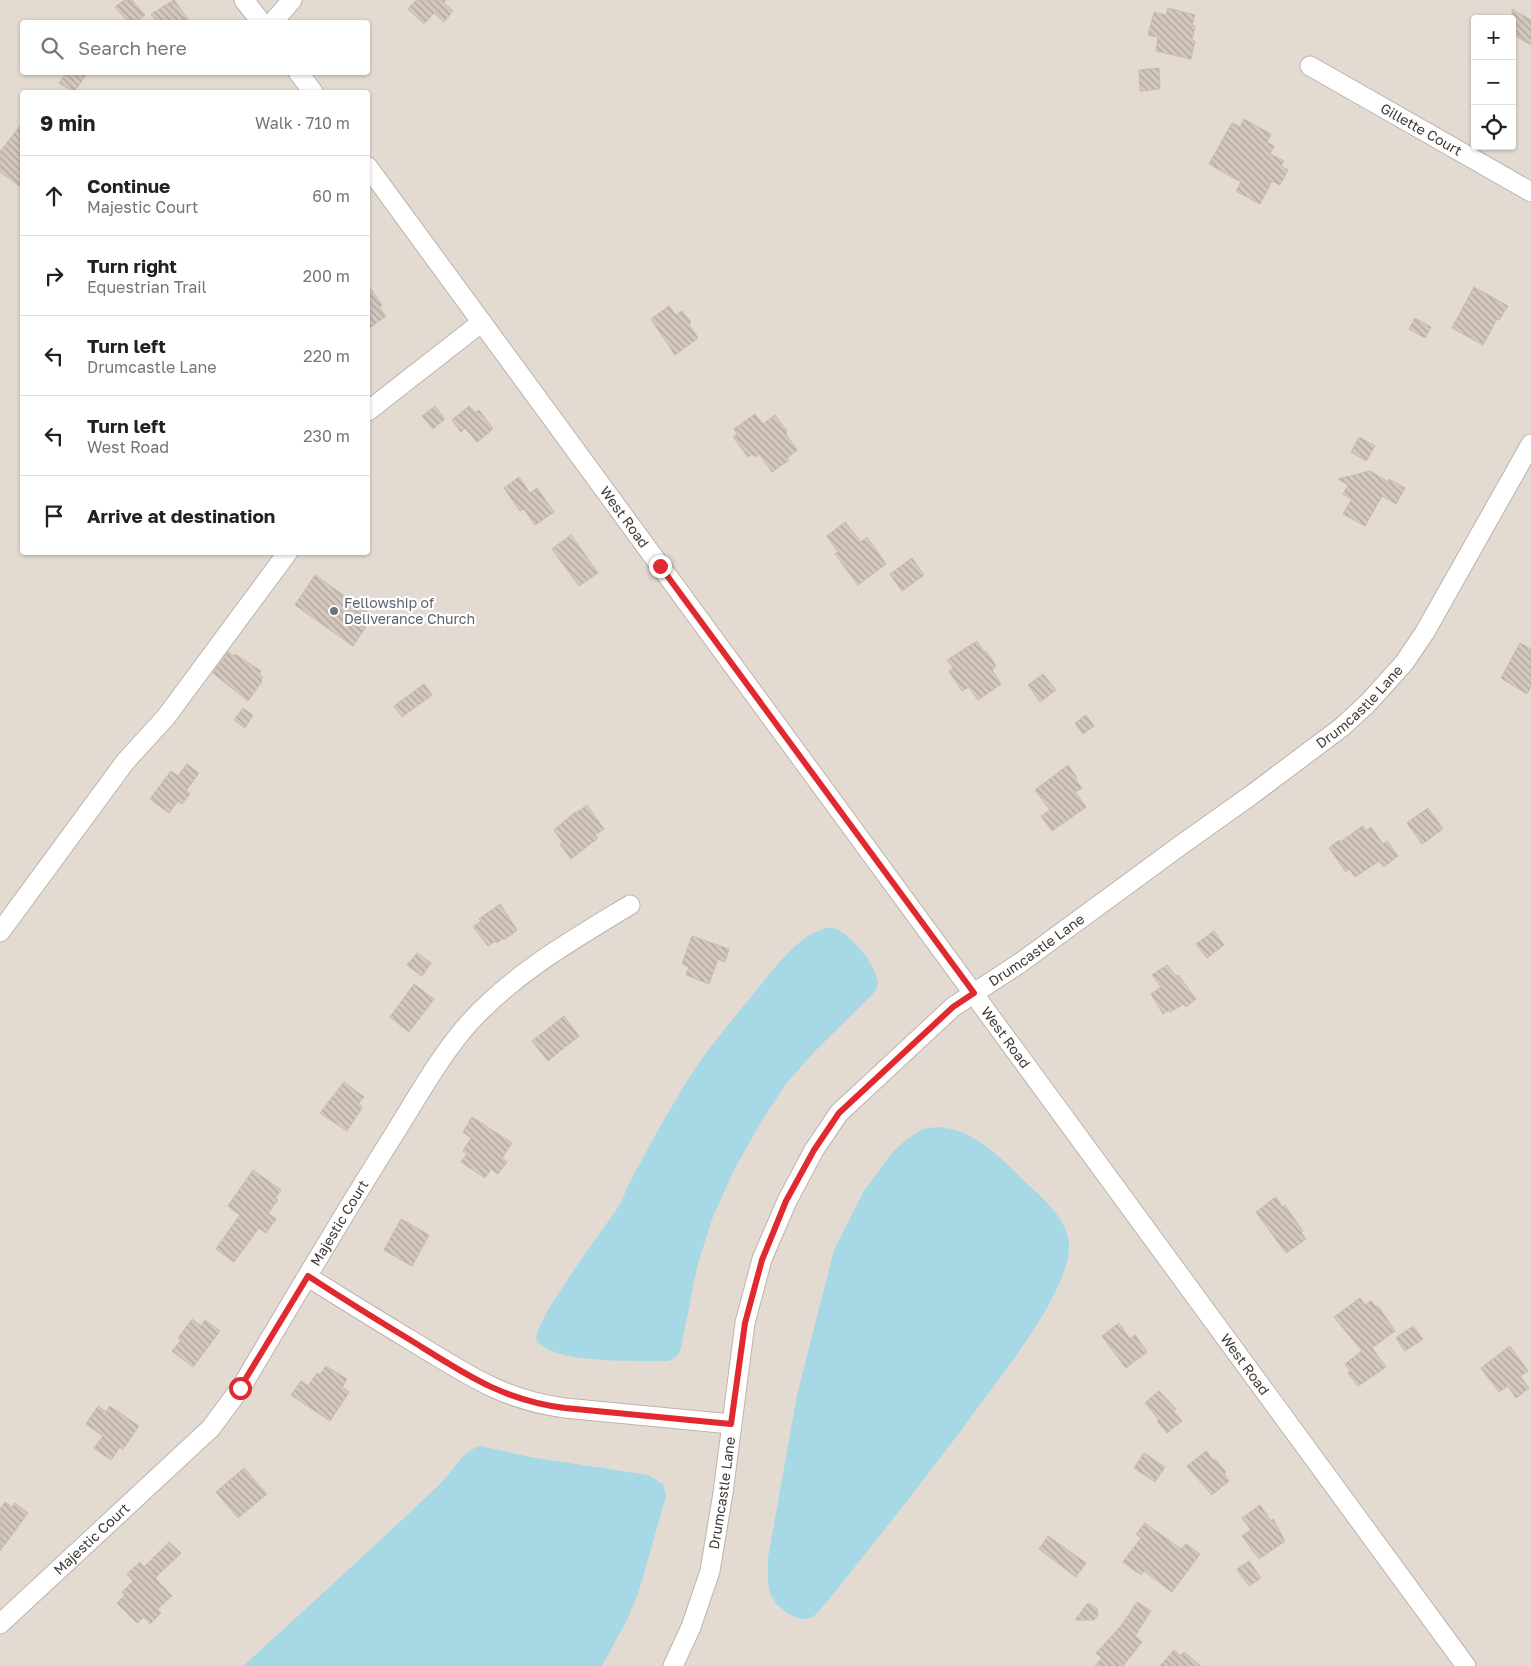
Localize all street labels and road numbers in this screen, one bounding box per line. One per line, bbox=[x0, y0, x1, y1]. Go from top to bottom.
street label: Gillette Court bbox=[1378, 99, 1465, 159]
street label: West Road bbox=[597, 483, 653, 551]
street label: Drumcastle Lane bbox=[1312, 661, 1406, 751]
street label: Drumcastle Lane bbox=[985, 910, 1087, 989]
street label: West Road bbox=[978, 1003, 1034, 1071]
street label: Majestic Court bbox=[306, 1177, 371, 1269]
street label: West Road bbox=[1217, 1330, 1273, 1398]
street label: Drumcastle Lane bbox=[705, 1436, 738, 1550]
street label: Majestic Court bbox=[50, 1499, 133, 1578]

